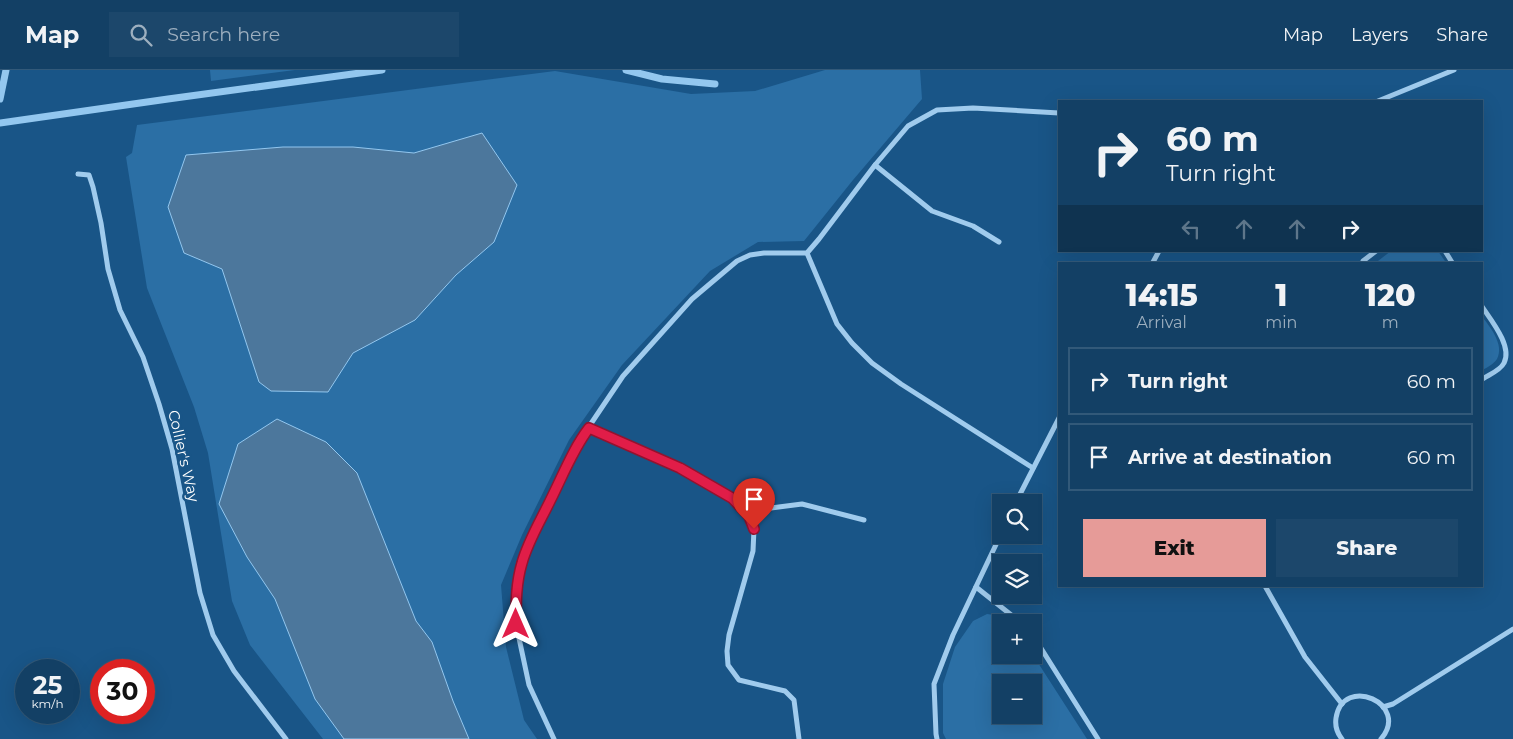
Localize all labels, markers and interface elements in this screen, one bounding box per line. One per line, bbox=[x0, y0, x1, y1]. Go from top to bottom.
search box bbox=[109, 12, 459, 57]
text: Map bbox=[25, 20, 79, 49]
icon: search bbox=[127, 21, 155, 49]
text: Search here bbox=[167, 23, 280, 46]
text: Map bbox=[1283, 24, 1323, 46]
text: Layers bbox=[1351, 24, 1408, 46]
text: Share bbox=[1436, 24, 1488, 46]
text: 60 m bbox=[1166, 117, 1259, 160]
icon: right bbox=[1083, 120, 1148, 185]
text: Turn right bbox=[1166, 160, 1276, 187]
icon: left bbox=[1177, 215, 1205, 243]
icon: ahead bbox=[1230, 215, 1258, 243]
icon: ahead bbox=[1283, 215, 1311, 243]
icon: right bbox=[1336, 215, 1364, 243]
text: 14:15 bbox=[1125, 277, 1198, 314]
text: 1 bbox=[1275, 277, 1287, 314]
text: 120 bbox=[1365, 277, 1416, 314]
text: Arrival bbox=[1136, 313, 1187, 332]
text: min bbox=[1265, 313, 1297, 332]
text: m bbox=[1382, 313, 1399, 332]
icon: right bbox=[1085, 367, 1113, 395]
text: Turn right bbox=[1128, 370, 1228, 393]
text: 60 m bbox=[1407, 370, 1456, 393]
street label: Collier's Way bbox=[164, 408, 204, 505]
icon: arrive bbox=[1085, 443, 1113, 471]
text: Arrive at destination bbox=[1128, 446, 1332, 469]
text: 60 m bbox=[1407, 446, 1456, 469]
pin bbox=[733, 478, 775, 529]
icon: arrive bbox=[740, 485, 768, 513]
map controls bbox=[992, 494, 1042, 724]
button: search bbox=[992, 494, 1042, 544]
button: Exit bbox=[1083, 519, 1266, 577]
button: Share bbox=[1276, 519, 1458, 577]
button: layers bbox=[992, 554, 1042, 604]
position arrow bbox=[489, 597, 541, 649]
button: + bbox=[992, 614, 1042, 664]
speed limit sign: 30 bbox=[90, 659, 155, 724]
text: 25 bbox=[33, 670, 62, 700]
button: − bbox=[992, 674, 1042, 724]
text: km/h bbox=[31, 696, 64, 711]

